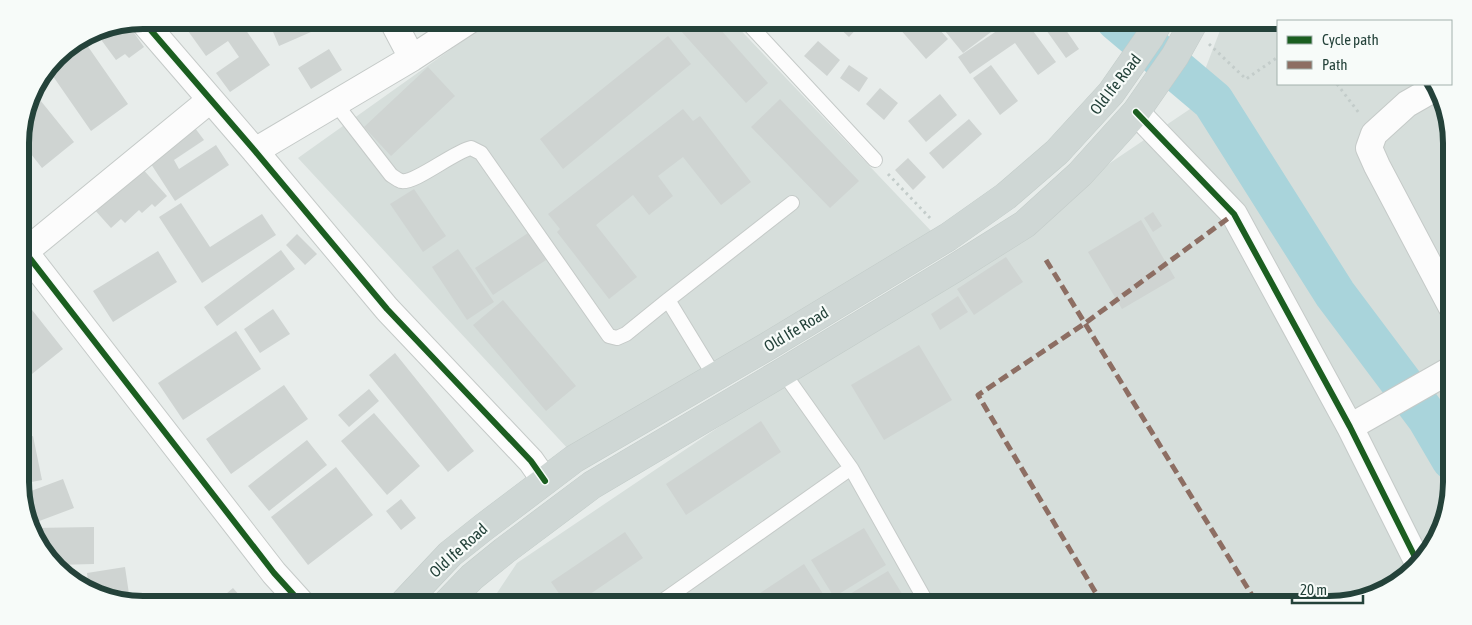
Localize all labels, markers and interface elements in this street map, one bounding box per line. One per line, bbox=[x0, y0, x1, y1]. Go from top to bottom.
legend bbox=[1277, 20, 1452, 85]
text: Cycle path bbox=[1322, 31, 1379, 48]
street label: Old Ife Road bbox=[1086, 50, 1144, 118]
text: Path bbox=[1322, 56, 1348, 73]
street label: Old Ife Road bbox=[761, 303, 831, 355]
street label: Old Ife Road bbox=[425, 519, 491, 581]
scale bar bbox=[1292, 572, 1363, 604]
text: 20 m bbox=[1300, 581, 1327, 598]

